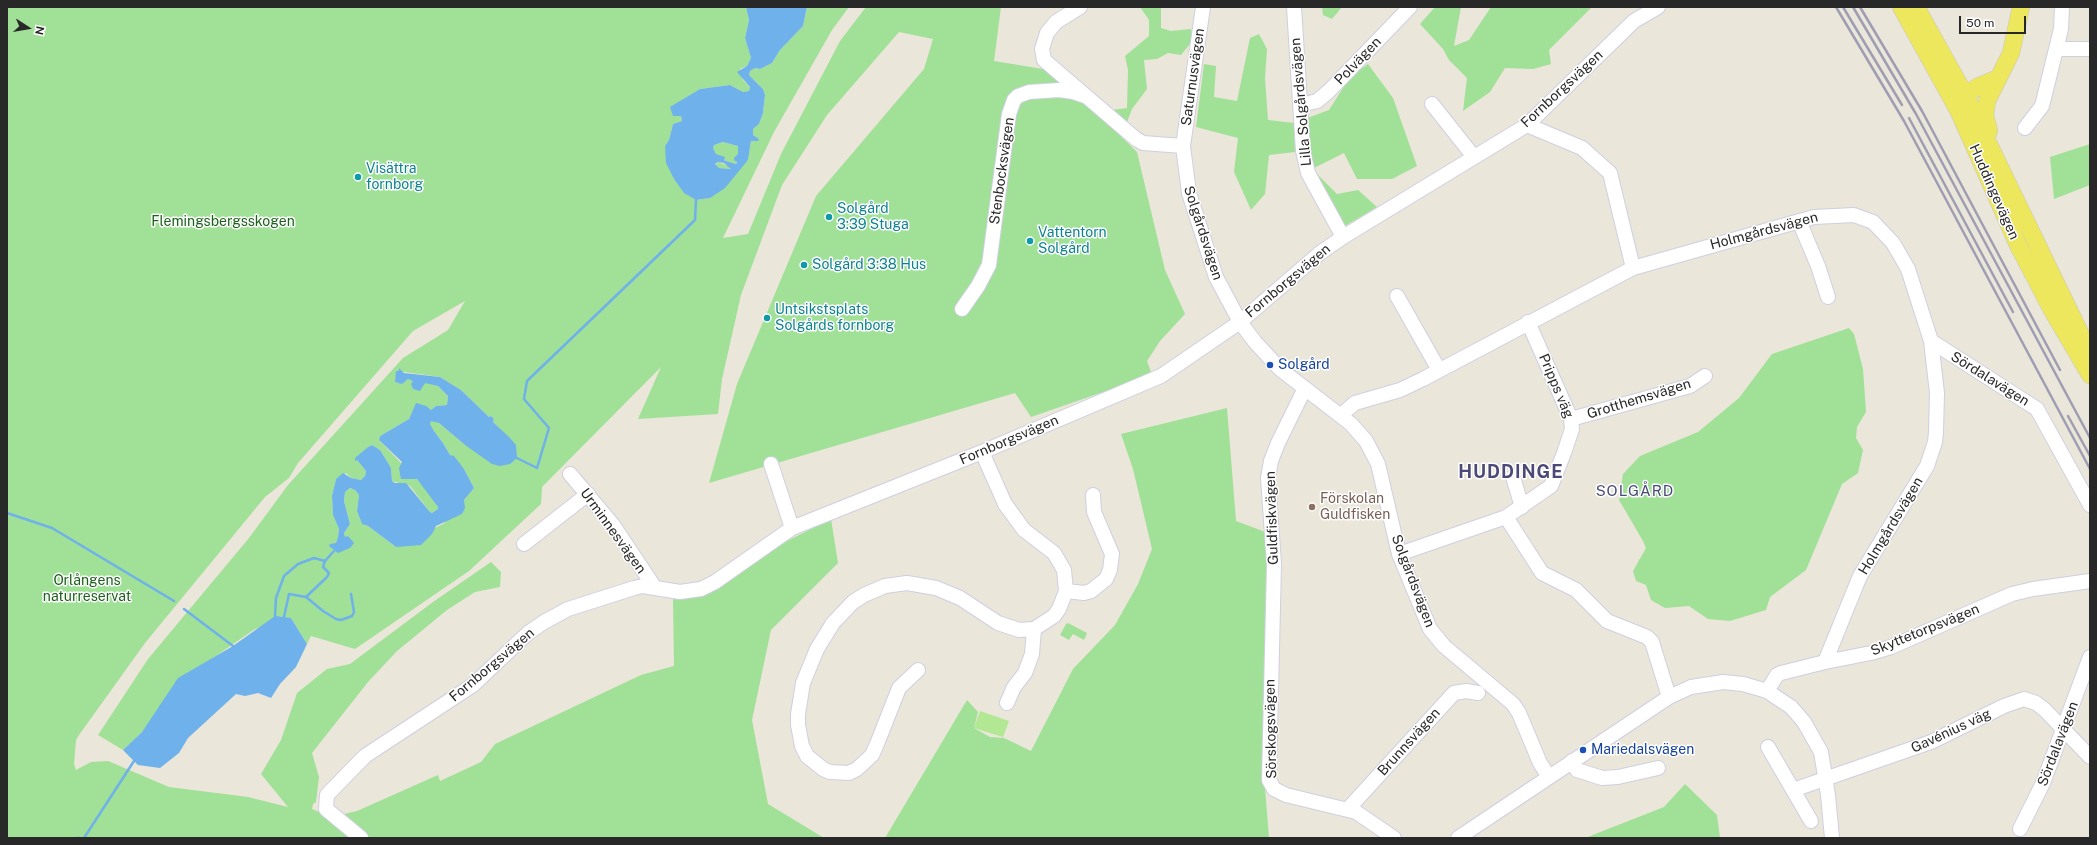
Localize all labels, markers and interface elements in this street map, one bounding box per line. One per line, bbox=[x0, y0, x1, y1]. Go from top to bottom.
north arrow bbox=[8, 8, 48, 48]
scale bar bbox=[1961, 8, 2028, 34]
text: 50 m bbox=[1966, 16, 1994, 30]
text: N bbox=[33, 25, 47, 36]
street label: Saturnusvägen bbox=[1178, 27, 1208, 127]
street label: Polvägen bbox=[1331, 34, 1385, 88]
street label: Lilla Solgårdsvägen bbox=[1287, 37, 1315, 167]
street label: Fornborgsvägen bbox=[1518, 47, 1606, 131]
street label: Stenbocksvägen bbox=[986, 116, 1018, 226]
street label: Huddingevägen bbox=[1965, 142, 2023, 242]
place label: Visättra fornborg bbox=[366, 161, 423, 194]
marker: Visättra fornborg bbox=[353, 172, 363, 182]
street label: Solgårdsvägen bbox=[1180, 184, 1226, 282]
place label: Solgård 3:39 Stuga bbox=[837, 201, 909, 234]
street label: Holmgårdsvägen bbox=[1708, 209, 1820, 253]
marker: Solgård 3:39 Stuga bbox=[824, 212, 834, 222]
park label: Flemingsbergsskogen bbox=[151, 214, 295, 230]
place label: Vattentorn Solgård bbox=[1038, 225, 1107, 258]
marker: Vattentorn Solgård bbox=[1025, 236, 1035, 246]
street label: Fornborgsvägen bbox=[1242, 241, 1334, 321]
place label: Solgård 3:38 Hus bbox=[812, 257, 926, 273]
marker: Solgård 3:38 Hus bbox=[799, 260, 809, 270]
place label: Untsikstsplats Solgårds fornborg bbox=[775, 302, 894, 334]
marker: Untsikstsplats Solgårds fornborg bbox=[762, 313, 772, 323]
street label: Sördalavägen bbox=[1948, 348, 2032, 410]
street label: Pripps väg bbox=[1535, 351, 1577, 421]
place label: Solgård bbox=[1278, 357, 1330, 373]
marker: Solgård bbox=[1265, 360, 1275, 370]
street label: Grotthemsvägen bbox=[1585, 375, 1693, 423]
street label: Fornborgsvägen bbox=[957, 412, 1061, 468]
district label: HUDDINGE bbox=[1458, 461, 1564, 483]
street label: Guldfiskvägen bbox=[1262, 471, 1282, 565]
street label: Holmgårdsvägen bbox=[1855, 474, 1927, 578]
district label: SOLGÅRD bbox=[1596, 482, 1674, 500]
street label: Urminnesvägen bbox=[576, 485, 650, 577]
place label: Förskolan Guldfisken bbox=[1320, 491, 1390, 524]
marker: Förskolan Guldfisken bbox=[1307, 502, 1317, 512]
street label: Solgårdsvägen bbox=[1388, 532, 1438, 630]
park label: Orlångens naturreservat bbox=[43, 573, 131, 606]
street label: Skyttetorpsvägen bbox=[1868, 601, 1982, 659]
street label: Fornborgsvägen bbox=[446, 625, 538, 705]
street label: Sörskogsvägen bbox=[1262, 679, 1280, 779]
street label: Sördalavägen bbox=[2034, 699, 2082, 789]
street label: Brunnsvägen bbox=[1374, 705, 1444, 779]
street label: Gavénius väg bbox=[1908, 705, 1994, 757]
place label: Mariedalsvägen bbox=[1591, 742, 1694, 758]
marker: Mariedalsvägen bbox=[1578, 745, 1588, 755]

